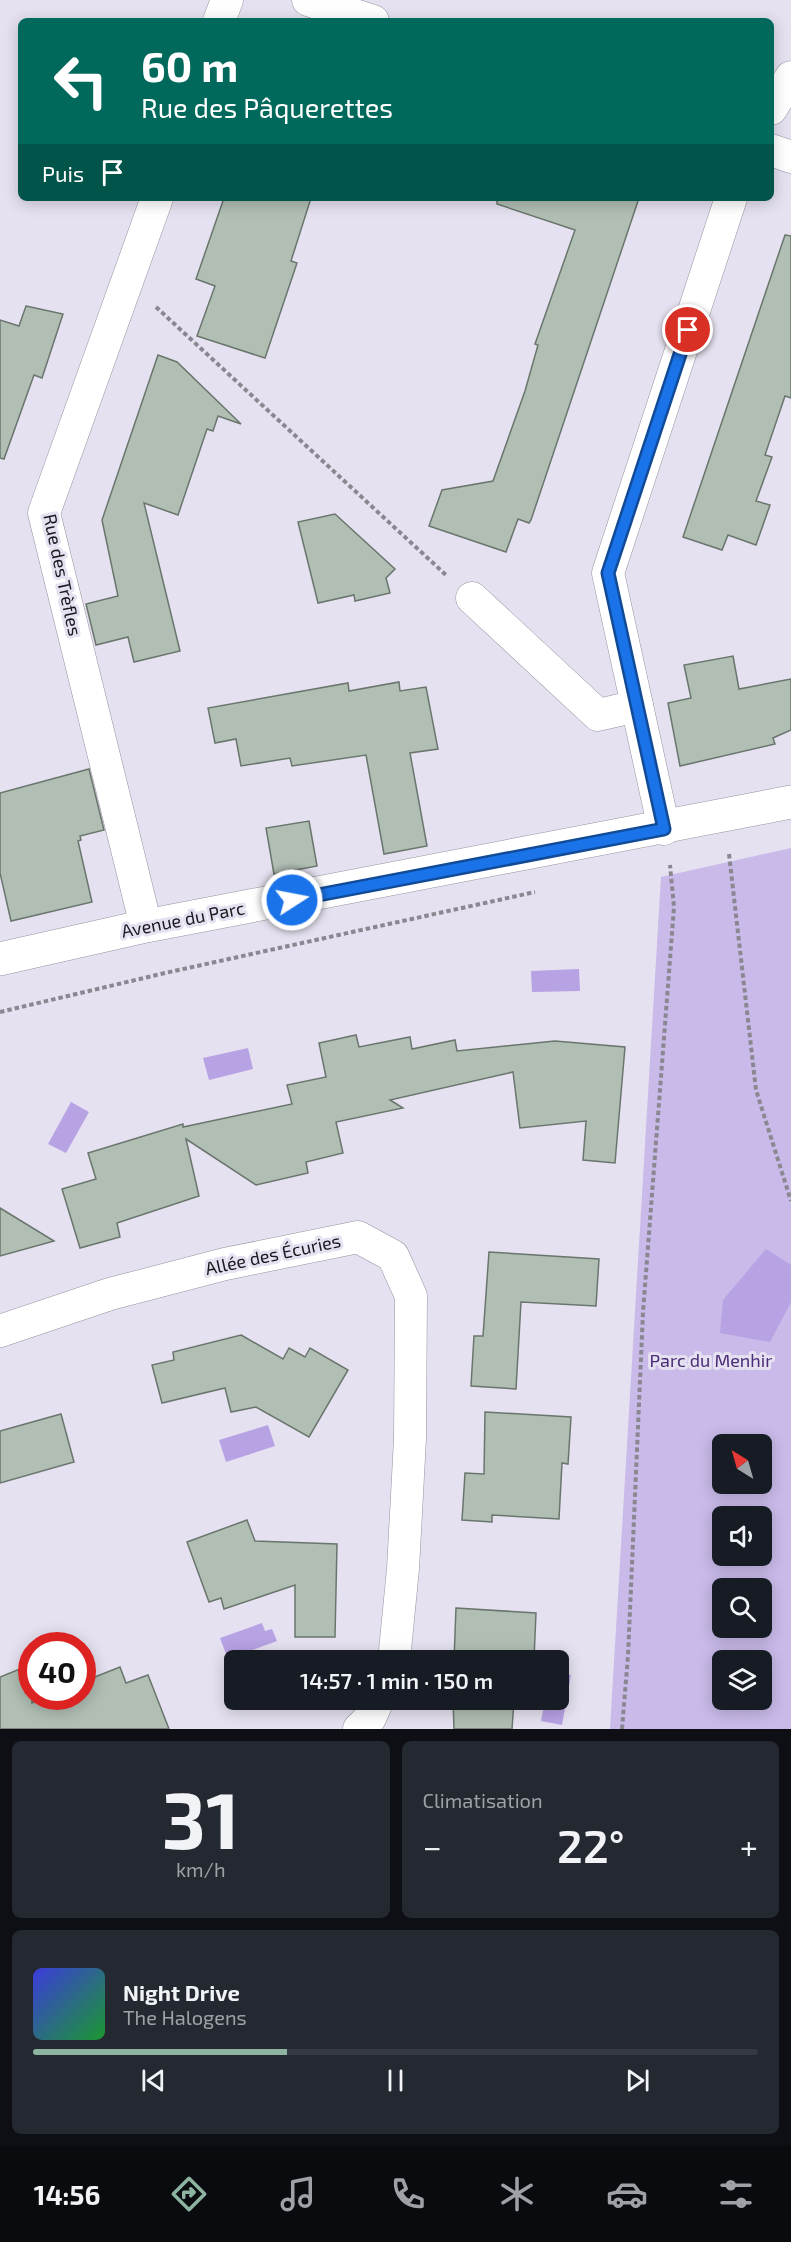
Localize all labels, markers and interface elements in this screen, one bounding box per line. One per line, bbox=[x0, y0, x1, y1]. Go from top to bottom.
text: 60 m bbox=[141, 40, 238, 90]
icon: left bbox=[42, 42, 120, 120]
text: Rue des Pâquerettes bbox=[141, 91, 393, 123]
icon: arrive bbox=[96, 156, 129, 189]
text: Puis bbox=[42, 160, 84, 186]
pin bbox=[662, 304, 713, 355]
icon: arrive bbox=[671, 313, 704, 346]
street label: Rue des Trèfles bbox=[39, 512, 87, 638]
position arrow bbox=[260, 868, 324, 932]
street label: Avenue du Parc bbox=[119, 896, 247, 942]
street label: Allée des Écuries bbox=[203, 1229, 343, 1279]
park label: Parc du Menhir bbox=[650, 1349, 772, 1371]
north arrow bbox=[712, 1434, 772, 1494]
map controls bbox=[712, 1434, 772, 1710]
button: sound bbox=[712, 1506, 772, 1566]
button: search bbox=[712, 1578, 772, 1638]
speed limit sign: 40 bbox=[18, 1632, 96, 1710]
button: layers bbox=[712, 1650, 772, 1710]
text: 14:57 · 1 min · 150 m bbox=[300, 1667, 493, 1693]
text: 31 bbox=[162, 1771, 240, 1865]
text: Climatisation bbox=[423, 1788, 543, 1812]
text: 22° bbox=[557, 1818, 625, 1872]
text: − bbox=[423, 1826, 442, 1866]
text: + bbox=[740, 1826, 758, 1866]
text: km/h bbox=[176, 1857, 226, 1881]
text: Night Drive bbox=[123, 1979, 240, 2005]
text: The Halogens bbox=[123, 2005, 247, 2029]
icon: previous bbox=[137, 2064, 170, 2097]
icon: pause bbox=[379, 2064, 412, 2097]
icon: next bbox=[621, 2064, 654, 2097]
icon: directions bbox=[168, 2173, 210, 2215]
icon: music bbox=[277, 2173, 319, 2215]
icon: phone bbox=[387, 2173, 429, 2215]
icon: climate bbox=[496, 2173, 538, 2215]
icon: car bbox=[606, 2173, 648, 2215]
icon: filters bbox=[715, 2173, 757, 2215]
text: 14:56 bbox=[34, 2178, 100, 2210]

